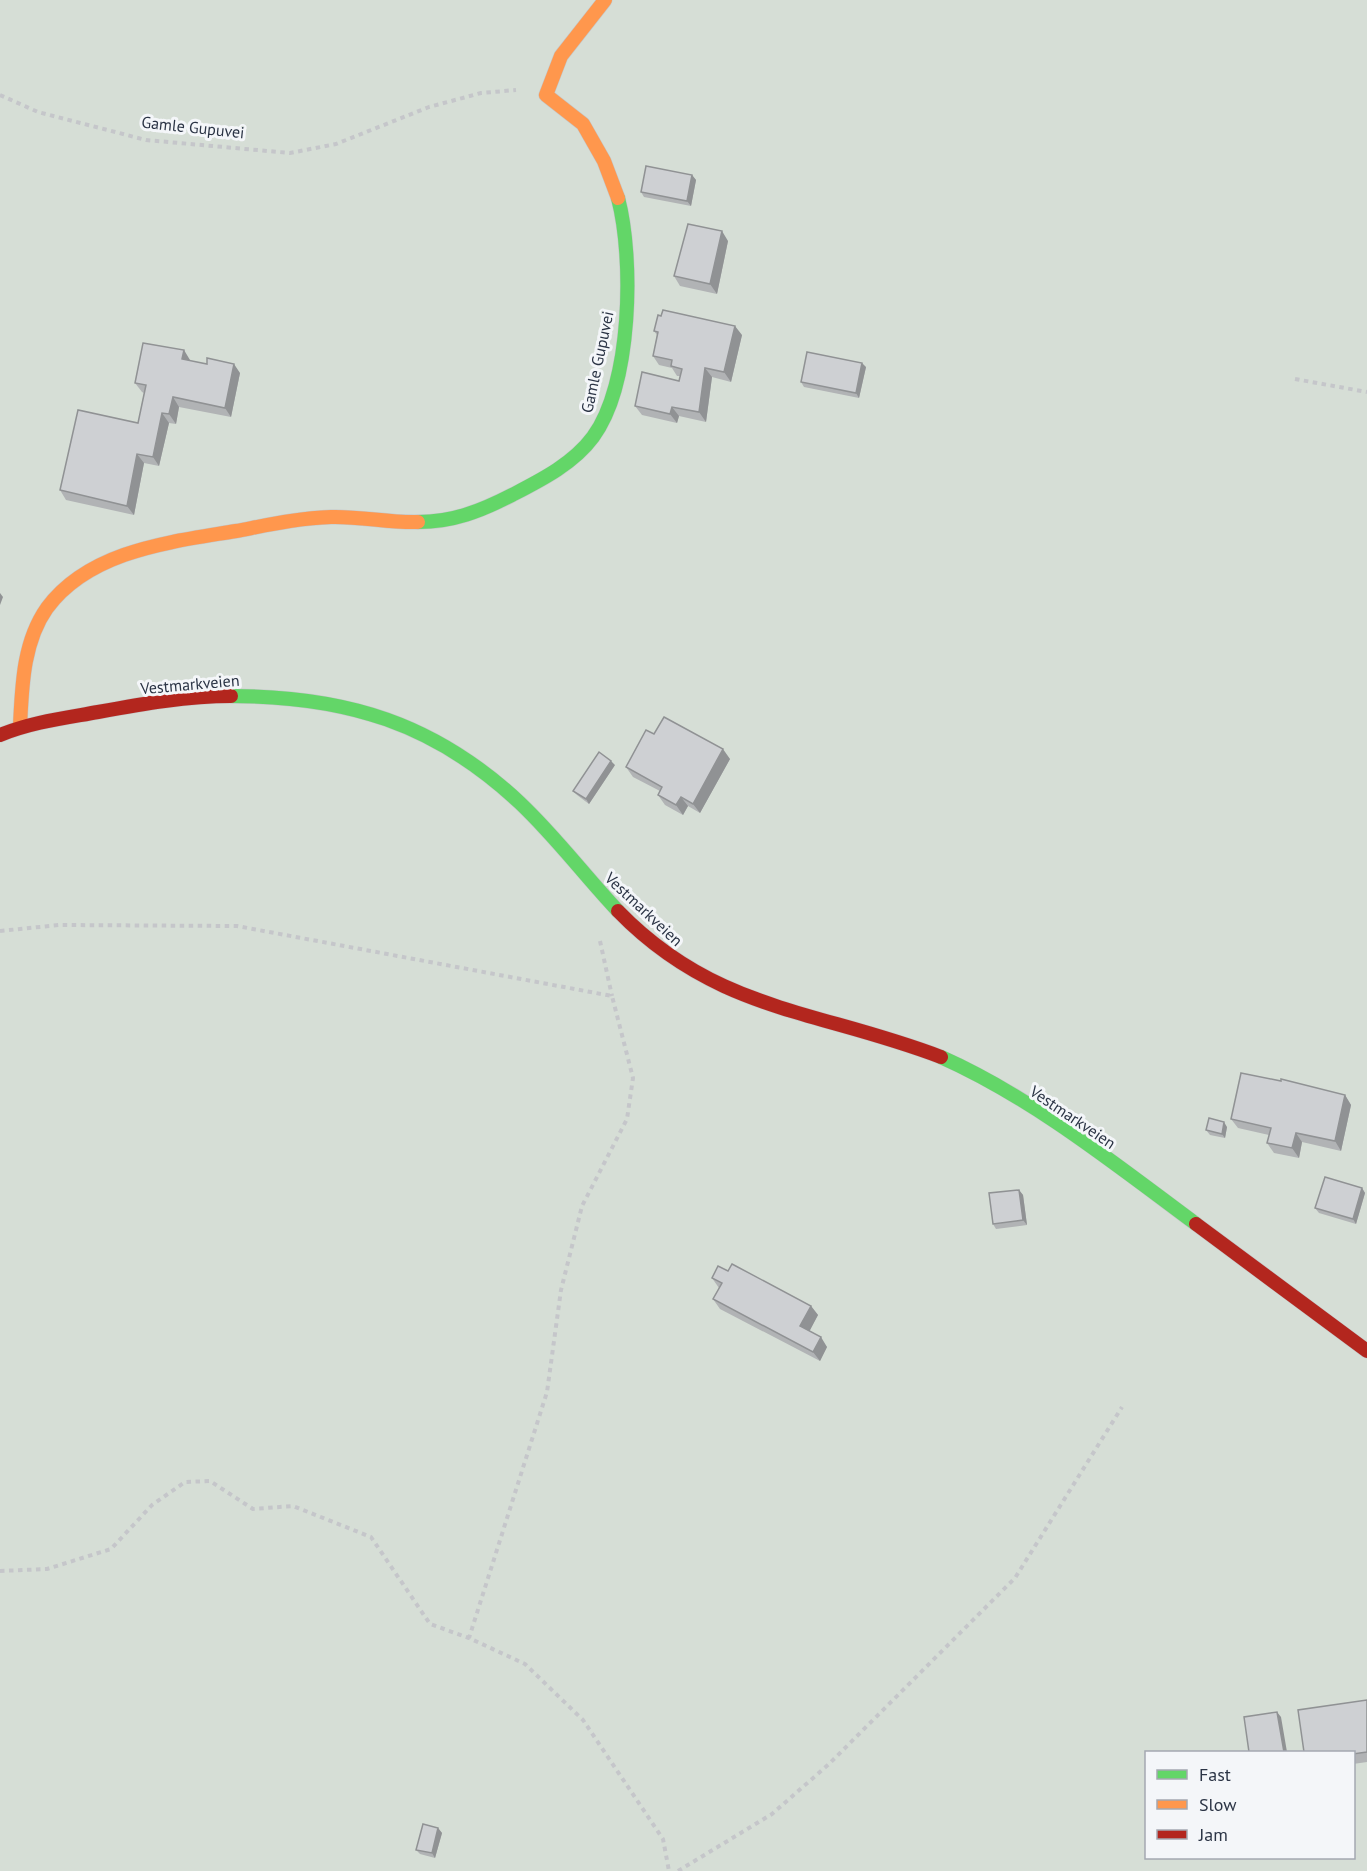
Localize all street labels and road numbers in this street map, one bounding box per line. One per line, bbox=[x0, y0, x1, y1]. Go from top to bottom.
street label: Gamle Gupuvei bbox=[141, 112, 245, 142]
street label: Gamle Gupuvei bbox=[576, 309, 618, 415]
street label: Vestmarkveien bbox=[139, 670, 240, 698]
street label: Vestmarkveien bbox=[600, 867, 687, 950]
street label: Vestmarkveien bbox=[1025, 1080, 1120, 1153]

